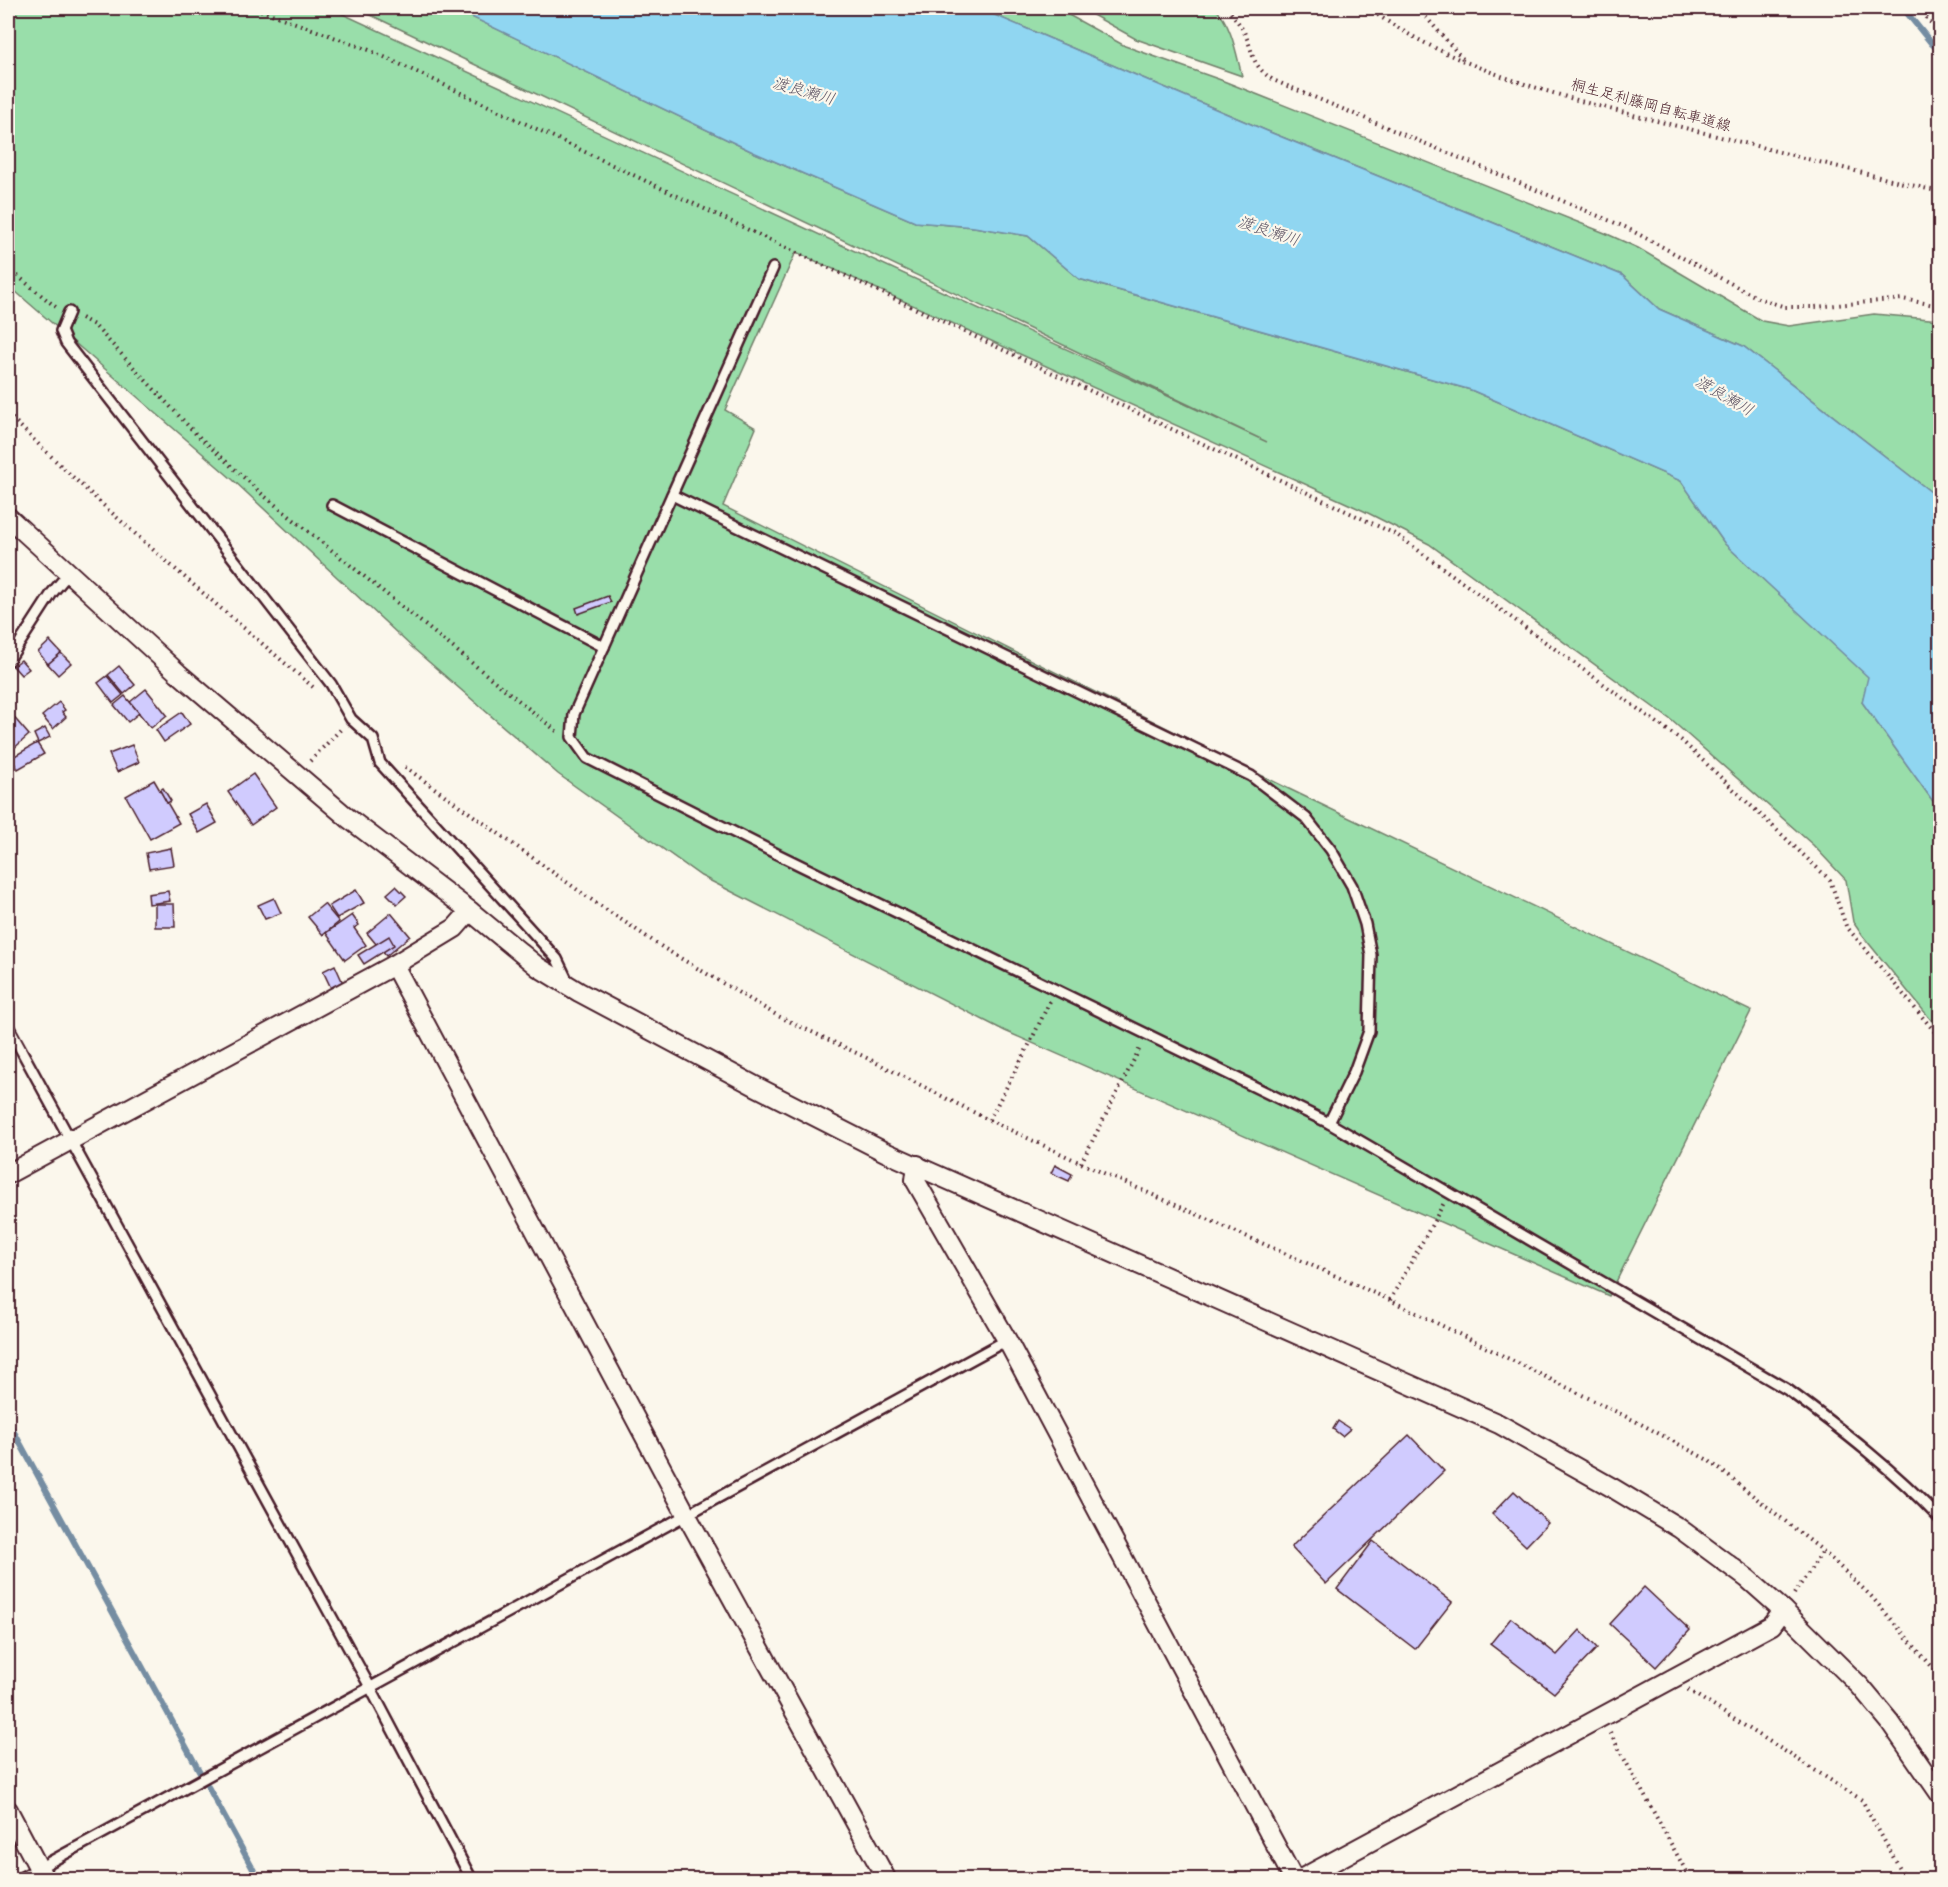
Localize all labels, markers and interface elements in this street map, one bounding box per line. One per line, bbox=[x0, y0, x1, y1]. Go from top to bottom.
water label: 渡良瀬川 bbox=[770, 69, 838, 109]
street label: 桐生足利藤岡自転車道線 bbox=[1569, 71, 1734, 136]
water label: 渡良瀬川 bbox=[1235, 208, 1303, 250]
water label: 渡良瀬川 bbox=[1692, 368, 1759, 421]

